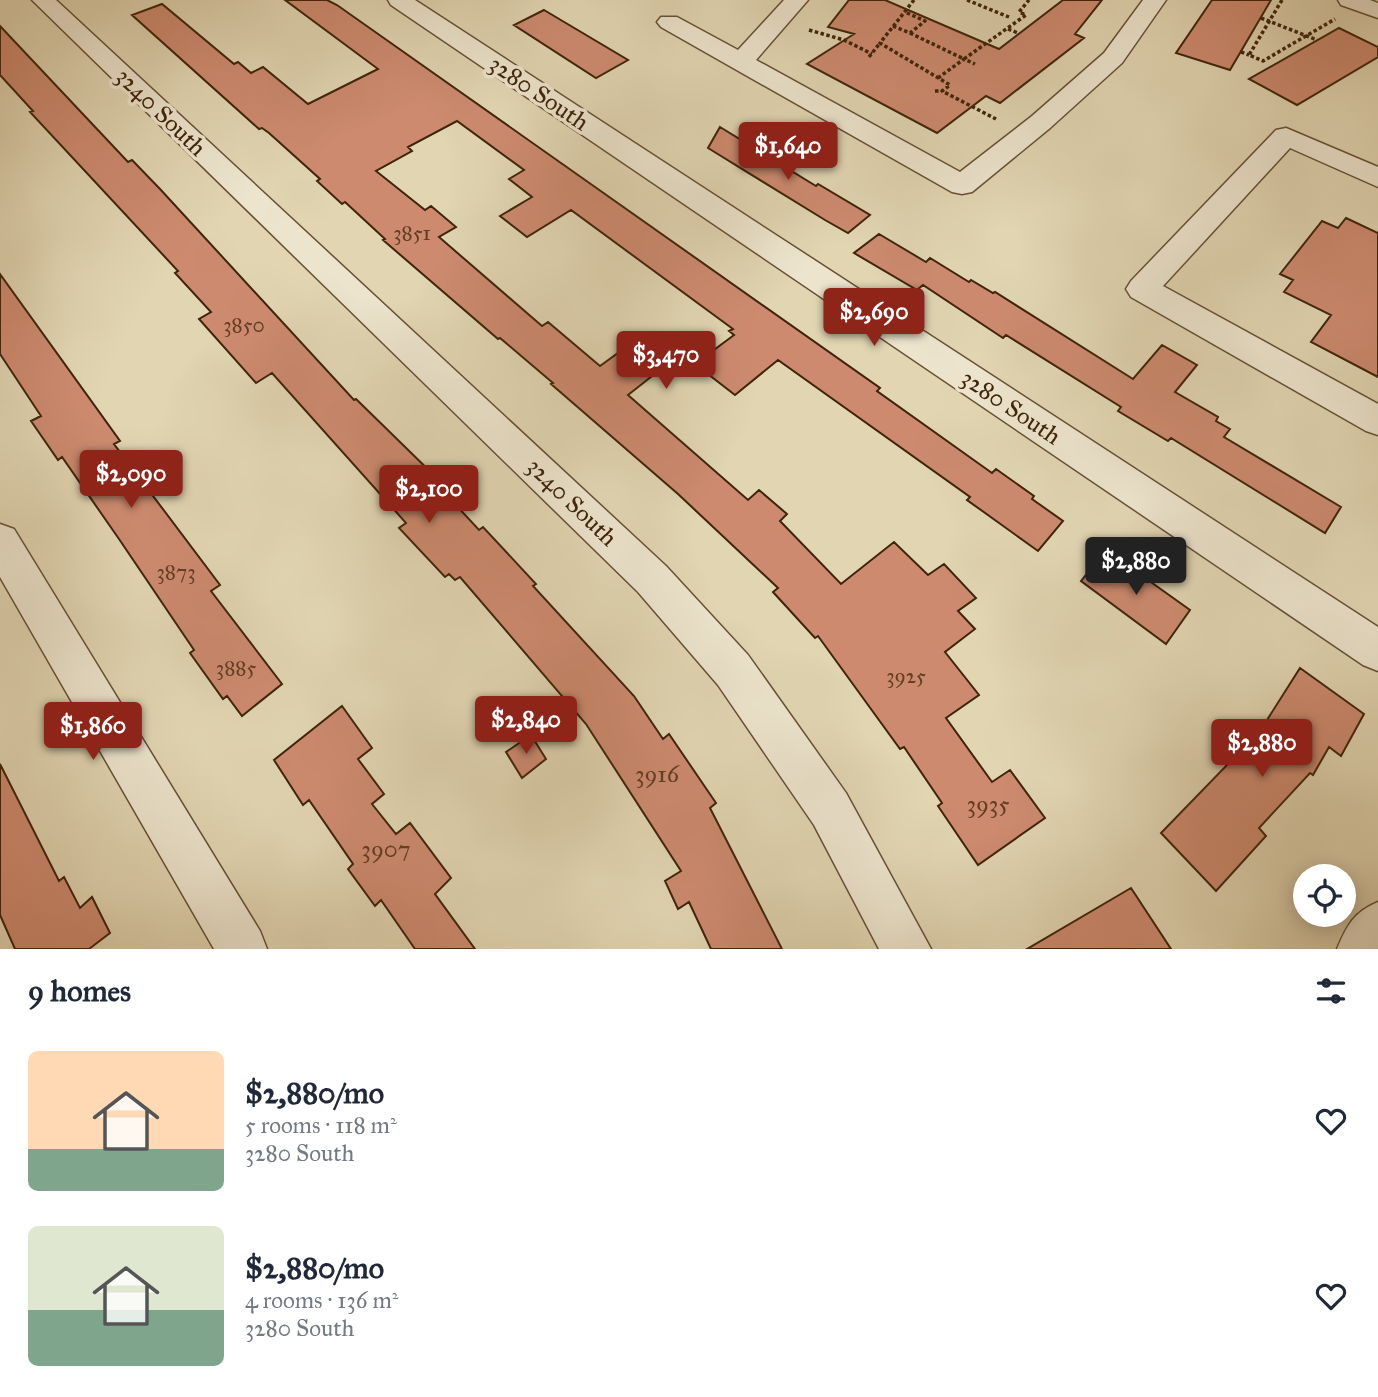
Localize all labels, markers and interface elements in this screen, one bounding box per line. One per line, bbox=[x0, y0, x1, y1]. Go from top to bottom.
street label: 3280 South bbox=[483, 49, 595, 137]
street label: 3240 South bbox=[109, 61, 213, 163]
pin: $1,640 bbox=[731, 122, 845, 182]
text: $1,640 bbox=[755, 131, 821, 159]
house number: 3851 bbox=[393, 220, 431, 246]
pin: $2,690 bbox=[817, 288, 931, 348]
text: $2,690 bbox=[839, 297, 909, 325]
house number: 3850 bbox=[223, 312, 265, 338]
pin: $3,470 bbox=[609, 332, 723, 391]
text: $3,470 bbox=[633, 340, 699, 368]
street label: 3280 South bbox=[955, 363, 1067, 451]
pin: $2,090 bbox=[74, 450, 188, 510]
street label: 3240 South bbox=[520, 451, 624, 553]
text: $2,090 bbox=[96, 459, 166, 487]
pin: $2,100 bbox=[372, 466, 486, 525]
text: $2,100 bbox=[395, 474, 463, 502]
pin: $2,880 bbox=[1079, 538, 1193, 597]
text: $2,880 bbox=[1101, 546, 1171, 574]
house number: 3873 bbox=[156, 559, 196, 585]
house number: 3885 bbox=[216, 655, 256, 681]
house number: 3925 bbox=[886, 663, 926, 689]
pin: $2,840 bbox=[469, 696, 583, 756]
pin: $1,860 bbox=[36, 702, 150, 762]
text: $2,840 bbox=[491, 705, 561, 733]
text: $1,860 bbox=[60, 711, 126, 739]
pin: $2,880 bbox=[1205, 720, 1319, 779]
text: $2,880 bbox=[1227, 728, 1297, 756]
house number: 3916 bbox=[635, 759, 680, 789]
house number: 3935 bbox=[966, 789, 1010, 819]
house number: 3907 bbox=[361, 834, 411, 864]
map controls bbox=[1293, 864, 1356, 927]
button: locate bbox=[1293, 864, 1356, 927]
icon: filters bbox=[1312, 972, 1350, 1010]
text: 9 homes bbox=[28, 973, 131, 1009]
text: $2,880/mo bbox=[245, 1075, 384, 1111]
icon: home bbox=[84, 1079, 168, 1163]
icon: heart bbox=[1312, 1102, 1350, 1140]
text: 5 rooms · 118 m² bbox=[245, 1111, 397, 1139]
text: 3280 South bbox=[245, 1139, 354, 1167]
text: $2,880/mo bbox=[245, 1250, 384, 1286]
icon: home bbox=[84, 1254, 168, 1338]
icon: heart bbox=[1312, 1277, 1350, 1315]
text: 4 rooms · 136 m² bbox=[245, 1286, 398, 1314]
text: 3280 South bbox=[245, 1314, 354, 1342]

